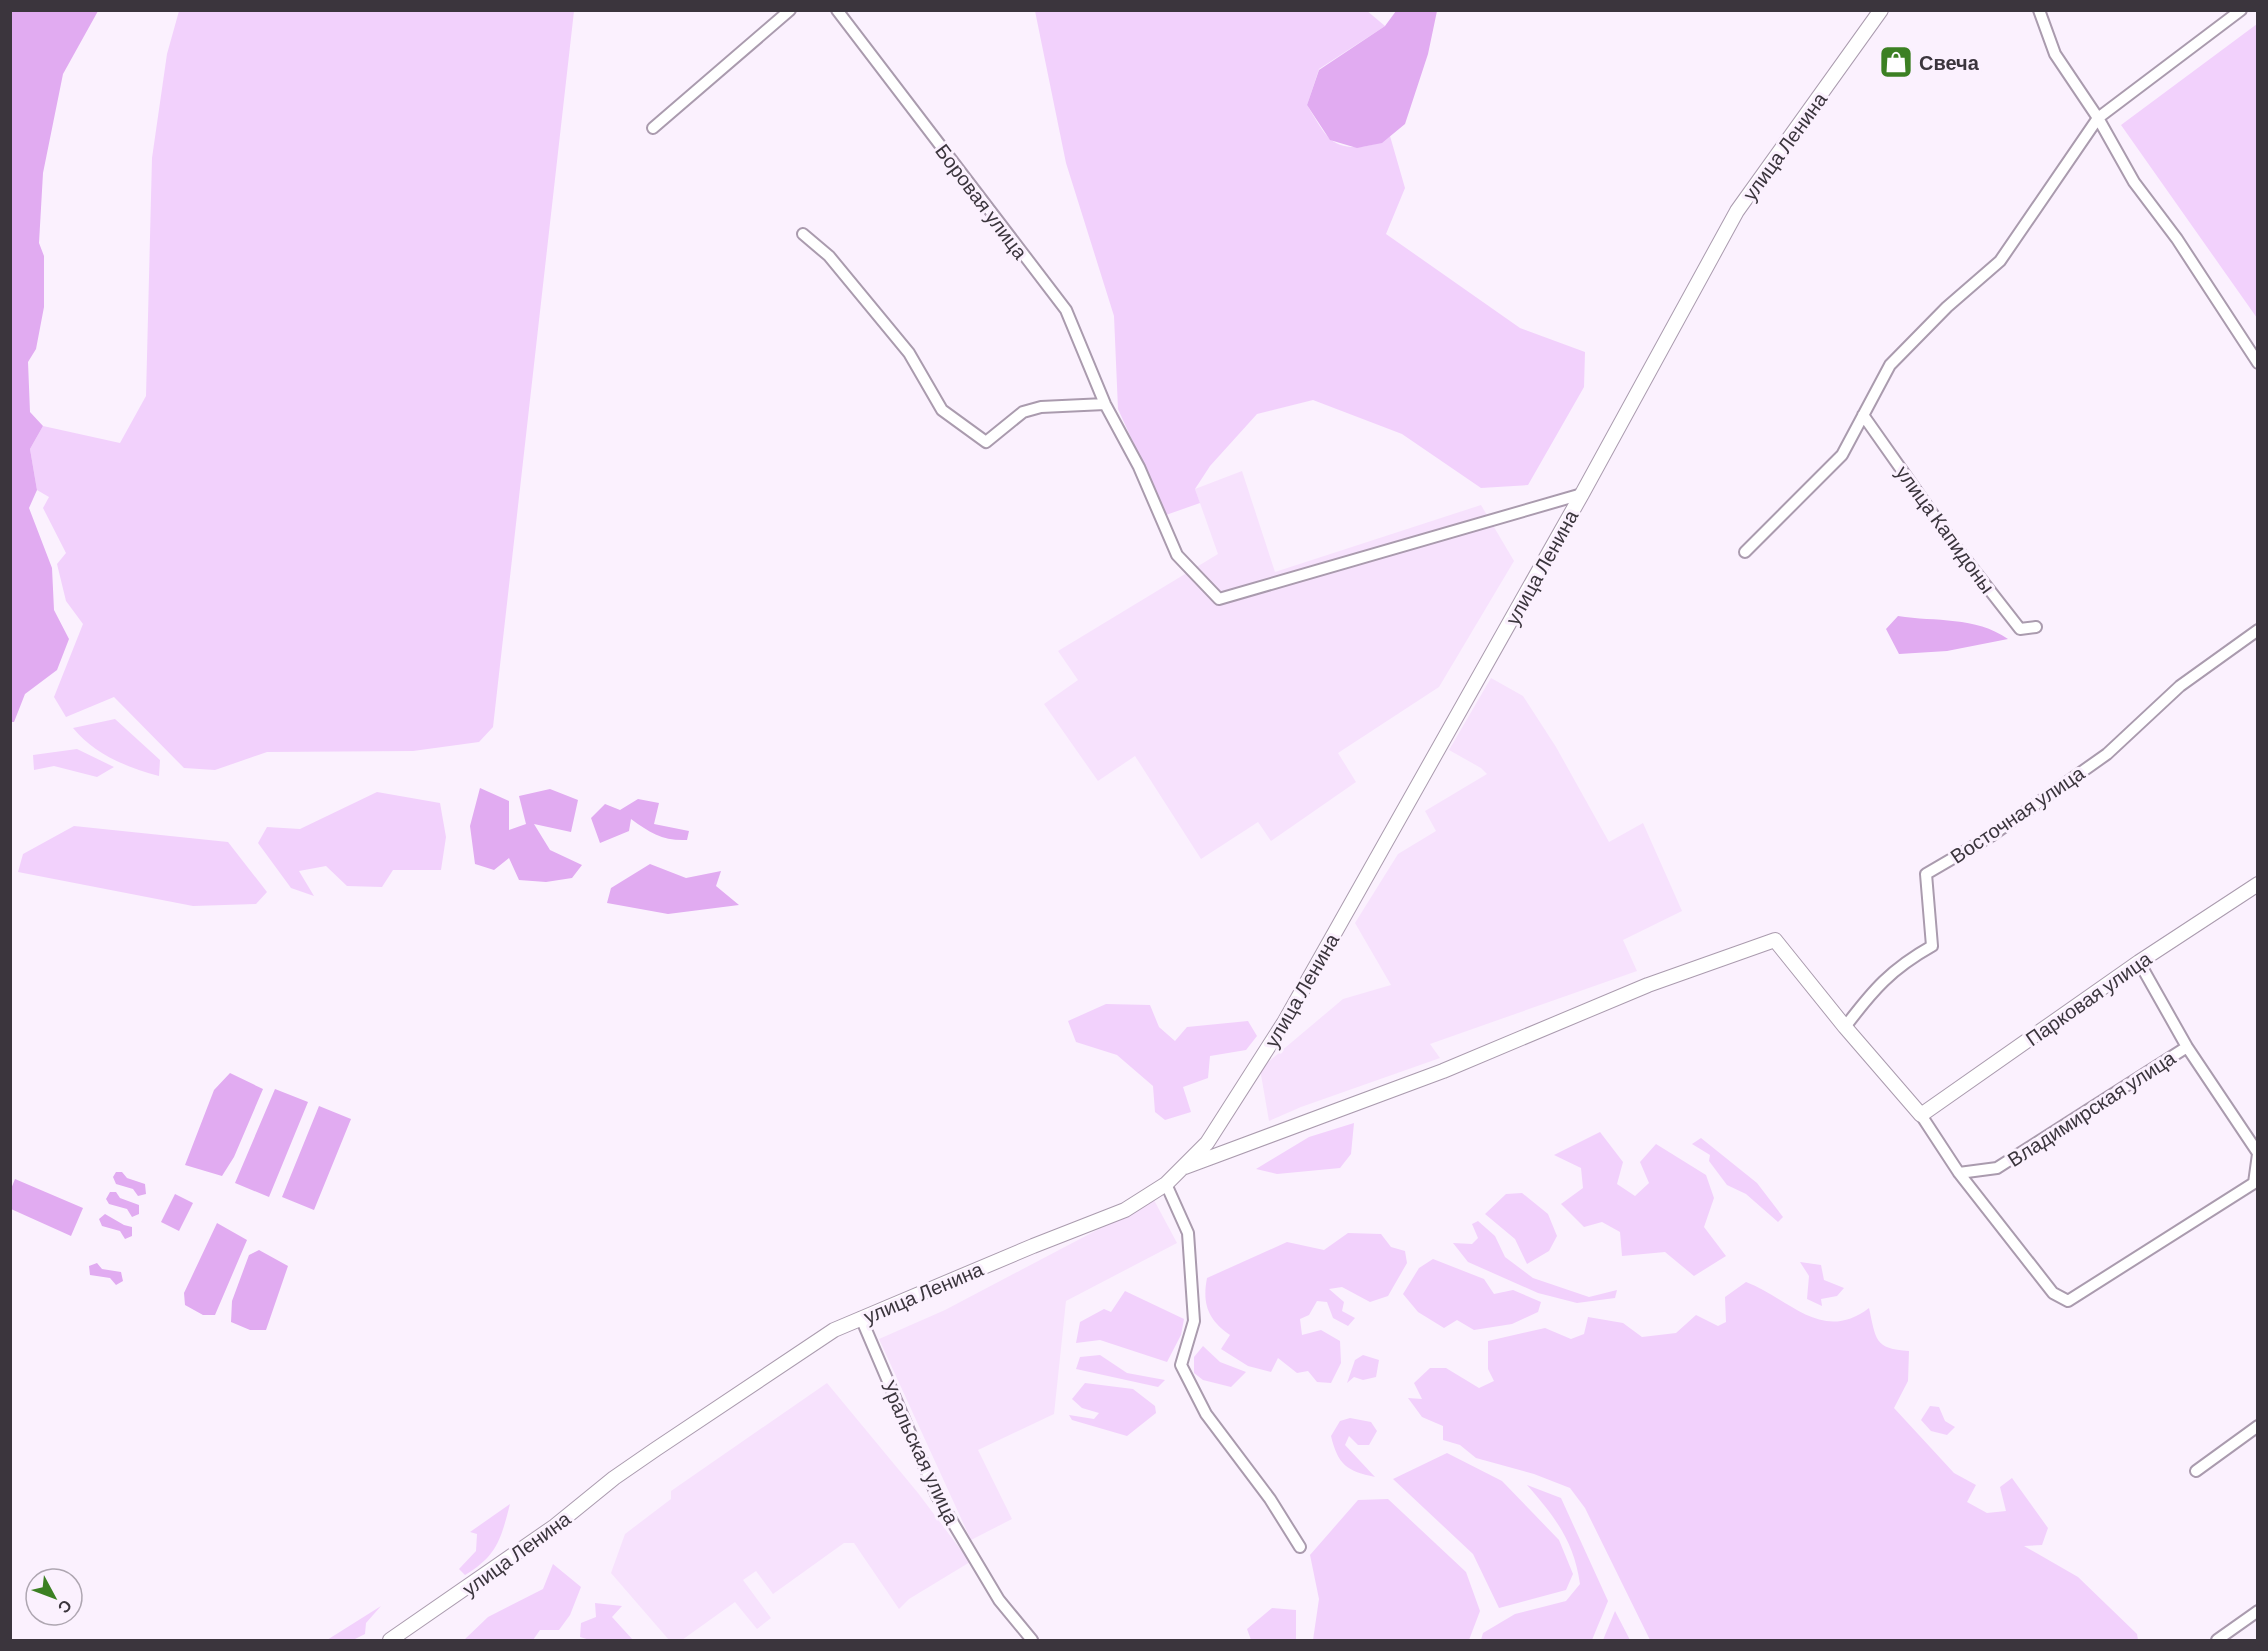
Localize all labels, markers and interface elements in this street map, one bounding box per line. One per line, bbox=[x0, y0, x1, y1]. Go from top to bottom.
shop icon: Свеча bbox=[1878, 44, 1914, 80]
place label: Свеча bbox=[1919, 50, 1980, 74]
street label: улица Ленина bbox=[1737, 87, 1832, 205]
street label: Боровая улица bbox=[931, 139, 1034, 264]
street label: улица Капидоны bbox=[1892, 460, 2000, 598]
street label: улица Ленина bbox=[1500, 505, 1583, 629]
street label: Восточная улица bbox=[1945, 760, 2089, 868]
street label: улица Ленина bbox=[1259, 928, 1344, 1051]
street label: Парковая улица bbox=[2020, 945, 2156, 1050]
street label: Владимирская улица bbox=[2003, 1044, 2180, 1171]
street label: улица Ленина bbox=[860, 1256, 987, 1328]
street label: Уральская улица bbox=[877, 1376, 965, 1529]
street label: улица Ленина bbox=[457, 1505, 575, 1600]
north arrow bbox=[24, 1567, 84, 1627]
text: С bbox=[54, 1597, 77, 1618]

